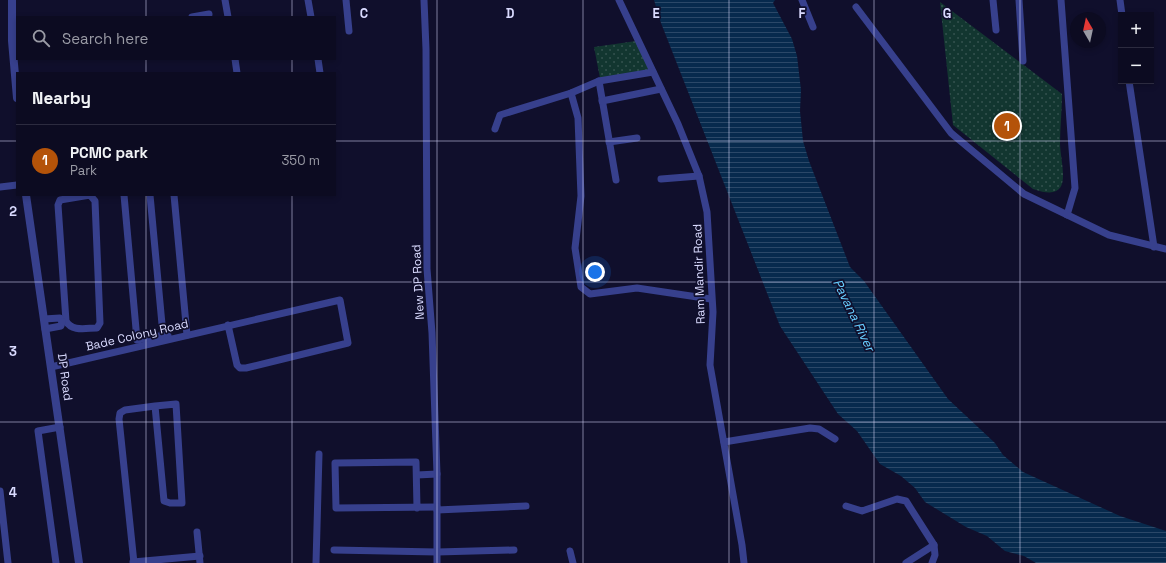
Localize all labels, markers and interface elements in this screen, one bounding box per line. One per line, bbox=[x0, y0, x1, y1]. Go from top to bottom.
text: C bbox=[360, 5, 368, 22]
text: D bbox=[506, 5, 515, 22]
text: E bbox=[652, 5, 660, 22]
text: F bbox=[799, 5, 806, 22]
text: G bbox=[943, 5, 951, 22]
north arrow bbox=[1070, 12, 1106, 48]
map controls bbox=[1118, 12, 1154, 84]
button: + bbox=[1118, 12, 1154, 48]
search box bbox=[16, 16, 336, 60]
icon: search bbox=[30, 27, 52, 49]
text: Search here bbox=[62, 29, 148, 48]
button: − bbox=[1118, 48, 1154, 84]
text: Nearby bbox=[32, 87, 91, 109]
pin: 1 bbox=[994, 111, 1020, 141]
text: PCMC park bbox=[70, 143, 148, 162]
text: 1 bbox=[42, 152, 48, 169]
text: 350 m bbox=[282, 152, 320, 169]
text: Park bbox=[70, 162, 97, 179]
text: 2 bbox=[9, 203, 17, 220]
street label: Ram Mandir Road bbox=[689, 224, 709, 324]
street label: New DP Road bbox=[408, 244, 428, 320]
your location bbox=[585, 262, 605, 282]
water label: Pavana River bbox=[829, 276, 880, 356]
street label: Bade Colony Road bbox=[84, 315, 190, 355]
text: 3 bbox=[9, 343, 17, 360]
street label: DP Road bbox=[54, 352, 76, 402]
text: 4 bbox=[9, 484, 17, 501]

